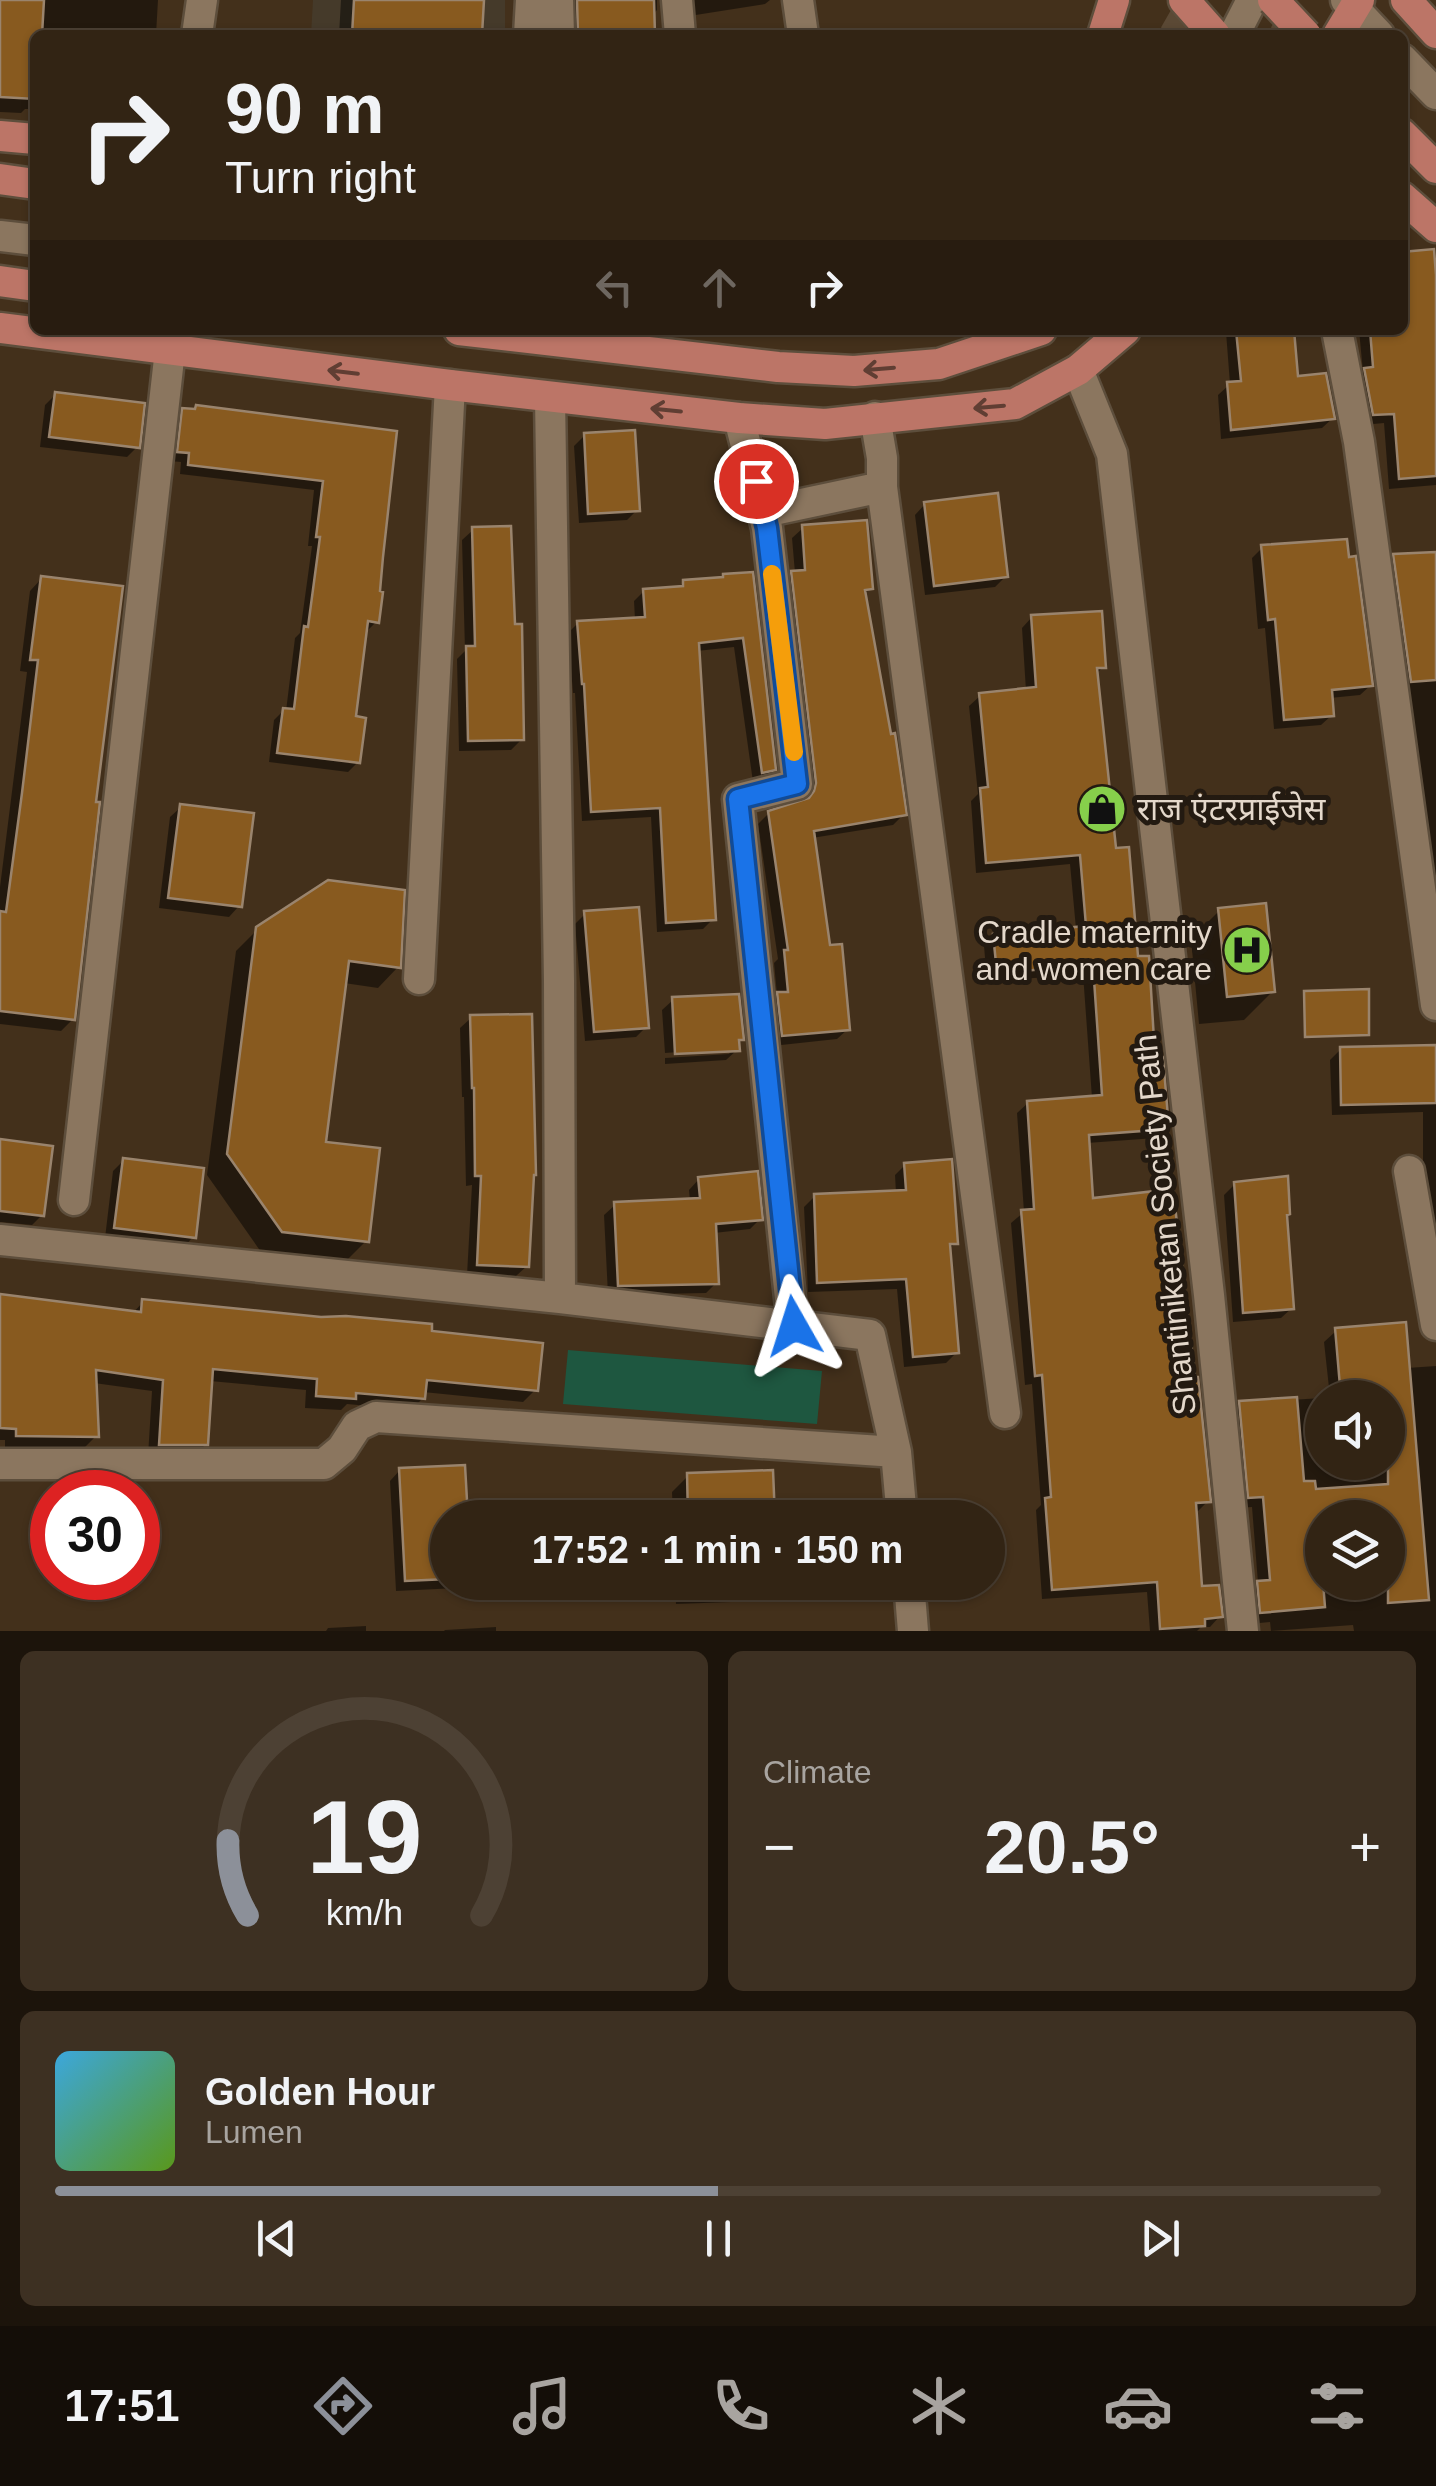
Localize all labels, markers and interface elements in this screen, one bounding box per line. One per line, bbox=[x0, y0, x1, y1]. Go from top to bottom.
icon: right bbox=[60, 70, 190, 200]
text: 90 m bbox=[225, 70, 385, 148]
text: Turn right bbox=[225, 152, 416, 203]
icon: left bbox=[587, 260, 642, 315]
icon: ahead bbox=[692, 260, 747, 315]
icon: right bbox=[797, 260, 852, 315]
one-way arrow bbox=[863, 359, 896, 378]
one-way arrow bbox=[327, 362, 360, 381]
one-way arrow bbox=[974, 397, 1006, 416]
one-way arrow bbox=[650, 400, 682, 419]
pin bbox=[714, 439, 799, 524]
icon: arrive bbox=[729, 454, 784, 509]
shop icon: राज एंटरप्राईजेस bbox=[1076, 783, 1128, 835]
place label: राज एंटरप्राईजेस bbox=[1137, 791, 1327, 827]
place label: Cradle maternity and women care bbox=[975, 914, 1212, 987]
hospital icon: Cradle maternity and women care bbox=[1221, 924, 1273, 976]
street label: Shantiniketan Society Path bbox=[1127, 1033, 1203, 1417]
position arrow bbox=[742, 1274, 846, 1378]
map controls bbox=[1305, 1380, 1405, 1600]
button: sound bbox=[1305, 1380, 1405, 1480]
speed limit sign: 30 bbox=[30, 1470, 160, 1600]
button: layers bbox=[1305, 1500, 1405, 1600]
text: 17:52 · 1 min · 150 m bbox=[532, 1529, 903, 1571]
text: Climate bbox=[763, 1754, 871, 1790]
text: 19 bbox=[306, 1779, 422, 1895]
text: 20.5° bbox=[984, 1805, 1160, 1889]
text: − bbox=[763, 1816, 795, 1878]
text: + bbox=[1349, 1816, 1381, 1878]
text: km/h bbox=[325, 1893, 403, 1933]
text: Golden Hour bbox=[205, 2071, 435, 2113]
text: Lumen bbox=[205, 2114, 303, 2150]
icon: previous bbox=[249, 2211, 304, 2266]
icon: pause bbox=[691, 2211, 746, 2266]
icon: next bbox=[1133, 2211, 1188, 2266]
icon: directions bbox=[308, 2371, 378, 2441]
icon: music bbox=[507, 2371, 577, 2441]
icon: phone bbox=[706, 2371, 776, 2441]
icon: climate bbox=[904, 2371, 974, 2441]
icon: car bbox=[1103, 2371, 1173, 2441]
icon: filters bbox=[1302, 2371, 1372, 2441]
text: 17:51 bbox=[64, 2380, 179, 2431]

